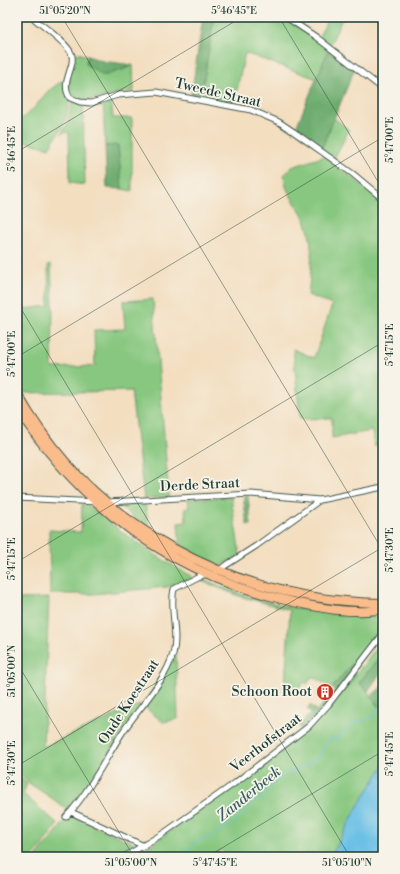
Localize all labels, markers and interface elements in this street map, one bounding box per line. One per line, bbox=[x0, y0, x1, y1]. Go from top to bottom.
text: 51°05'20"N bbox=[39, 5, 91, 17]
text: 5°46'45"E bbox=[211, 5, 257, 17]
street label: Tweede Straat bbox=[173, 74, 263, 112]
text: 5°47'00"E bbox=[384, 117, 396, 163]
text: 5°46'45"E bbox=[6, 126, 18, 172]
text: 5°47'15"E bbox=[384, 324, 396, 366]
text: 5°47'00"E bbox=[6, 331, 18, 377]
street label: Derde Straat bbox=[160, 474, 240, 496]
text: 5°47'30"E bbox=[384, 527, 396, 572]
text: 5°47'15"E bbox=[6, 538, 18, 580]
text: 51°05'00"N bbox=[6, 644, 18, 697]
street label: Oude Koestraat bbox=[95, 656, 163, 748]
building icon: Schoon Root bbox=[315, 682, 335, 702]
place label: Schoon Root bbox=[232, 683, 312, 701]
street label: Veerhofstraat bbox=[226, 709, 306, 777]
text: 5°47'45"E bbox=[384, 732, 396, 776]
text: 5°47'30"E bbox=[6, 740, 18, 785]
water label: Zanderbeek bbox=[213, 762, 285, 826]
text: 51°05'00"N bbox=[105, 857, 158, 869]
text: 5°47'45"E bbox=[193, 857, 237, 869]
text: 51°05'10"N bbox=[322, 857, 372, 869]

